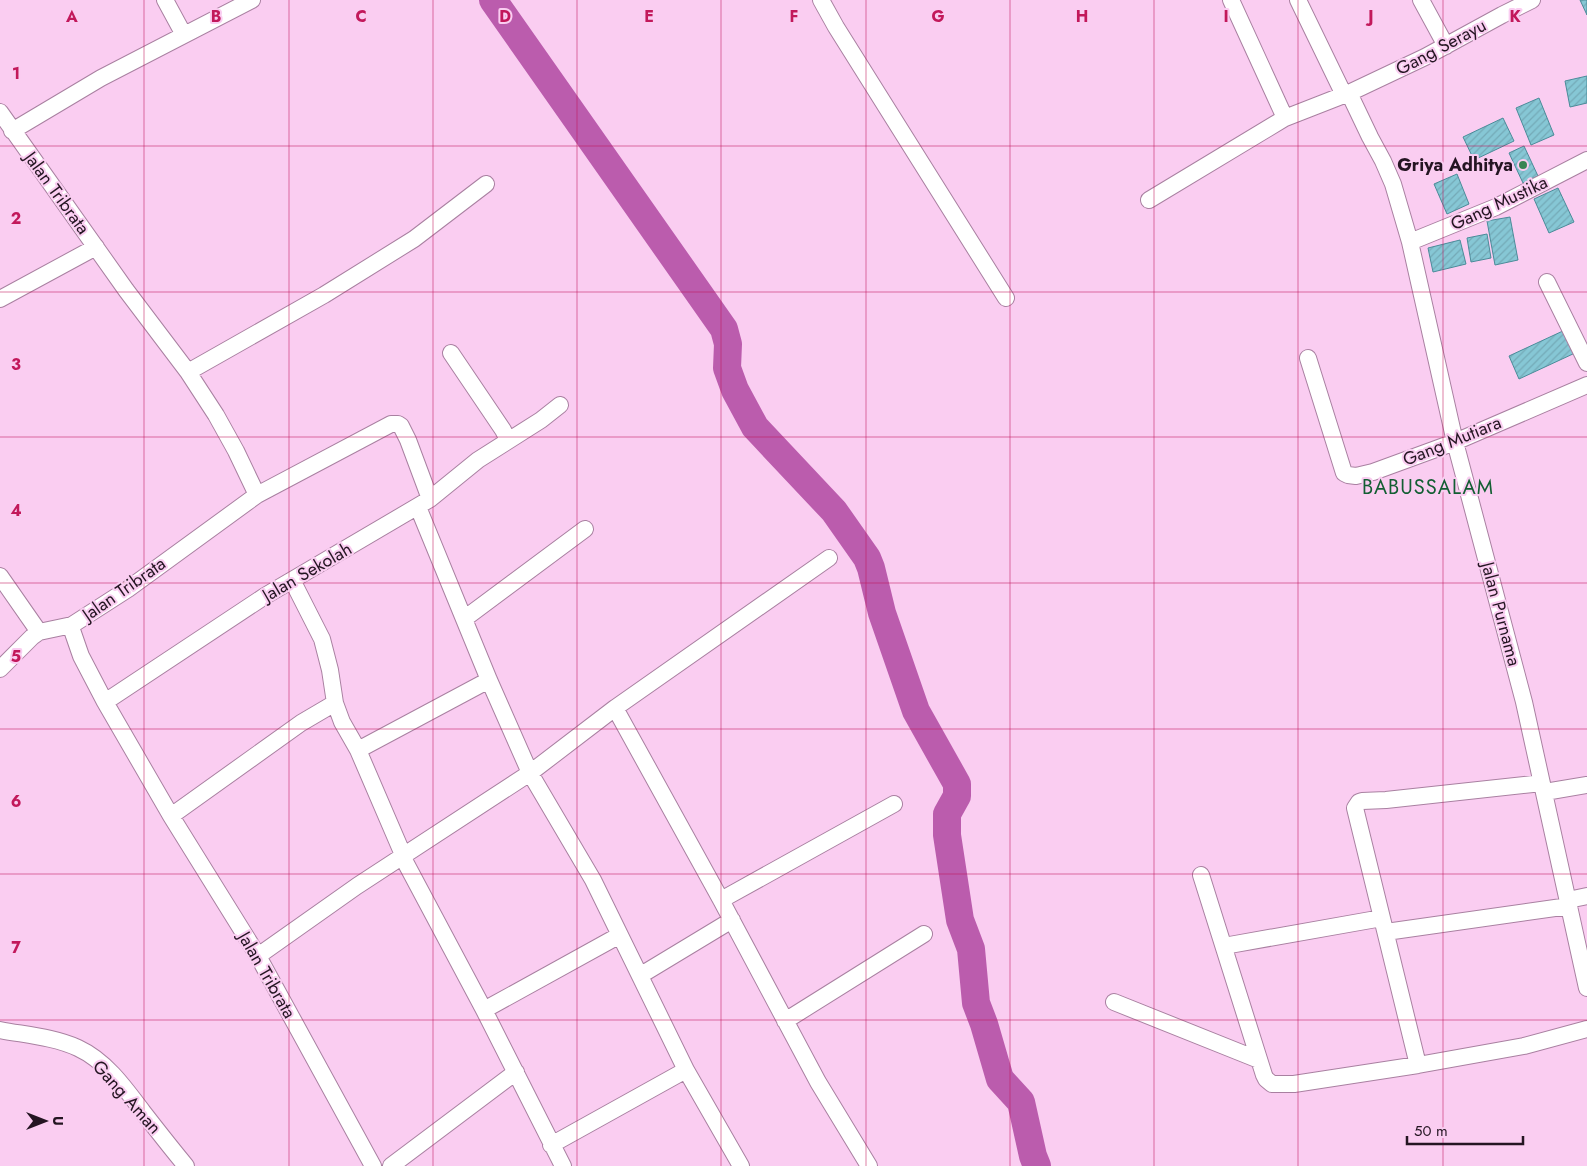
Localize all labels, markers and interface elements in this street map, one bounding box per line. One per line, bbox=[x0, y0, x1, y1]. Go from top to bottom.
text: A bbox=[65, 5, 78, 28]
text: B bbox=[211, 5, 221, 28]
text: C bbox=[355, 5, 367, 28]
text: D bbox=[499, 5, 511, 28]
text: E bbox=[644, 5, 654, 28]
text: F bbox=[790, 5, 798, 28]
text: G bbox=[931, 5, 945, 28]
text: H bbox=[1076, 5, 1088, 28]
text: I bbox=[1223, 5, 1229, 28]
text: J bbox=[1365, 5, 1374, 28]
text: K bbox=[1509, 5, 1521, 28]
street label: Gang Serayu bbox=[1391, 12, 1491, 82]
text: 1 bbox=[12, 62, 20, 85]
street label: Jalan Tribrata bbox=[17, 145, 96, 240]
place label: Griya Adhitya bbox=[1397, 152, 1513, 178]
marker: Griya Adhitya bbox=[1517, 159, 1529, 171]
street label: Gang Mustika bbox=[1446, 169, 1552, 237]
text: 2 bbox=[11, 207, 21, 230]
text: 3 bbox=[11, 353, 21, 376]
street label: Gang Mutiara bbox=[1399, 409, 1505, 473]
district label: BABUSSALAM bbox=[1362, 473, 1494, 502]
text: 4 bbox=[10, 499, 22, 522]
street label: Jalan Sekolah bbox=[256, 536, 357, 609]
street label: Jalan Tribrata bbox=[75, 551, 171, 628]
street label: Jalan Purnama bbox=[1474, 557, 1527, 669]
text: 5 bbox=[11, 645, 21, 668]
text: 6 bbox=[11, 790, 21, 813]
street label: Jalan Tribrata bbox=[231, 925, 302, 1023]
text: 7 bbox=[11, 936, 21, 959]
street label: Gang Aman bbox=[87, 1054, 167, 1140]
north arrow bbox=[20, 1096, 70, 1146]
scale bar bbox=[1407, 1114, 1523, 1146]
text: U bbox=[48, 1116, 68, 1126]
text: 50 m bbox=[1414, 1120, 1448, 1142]

